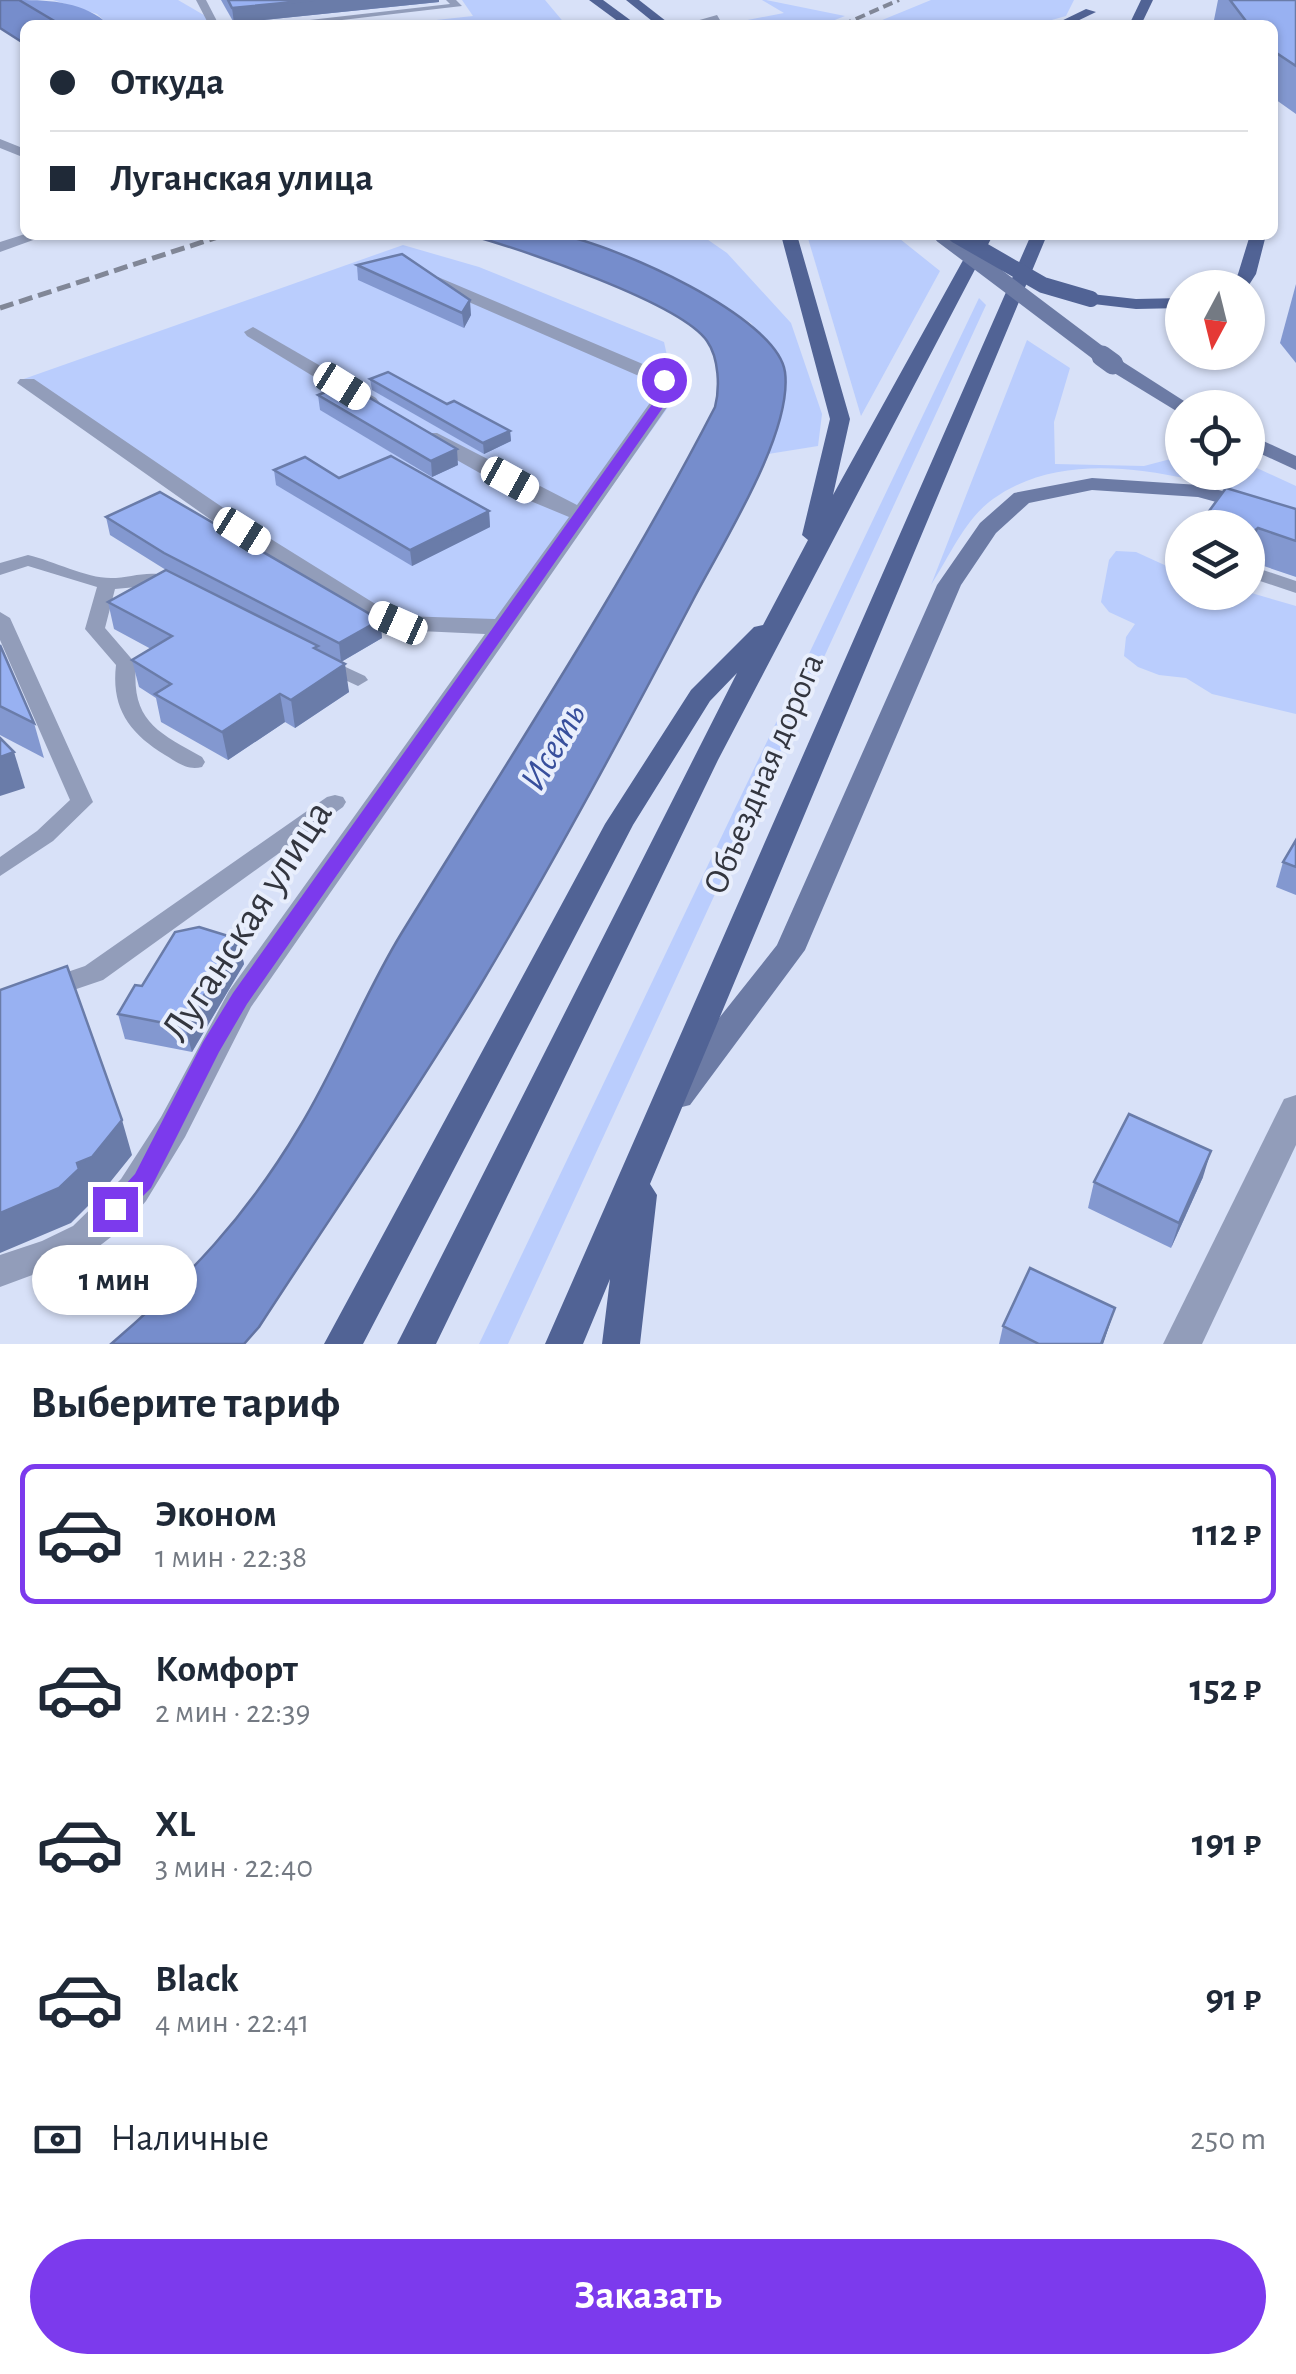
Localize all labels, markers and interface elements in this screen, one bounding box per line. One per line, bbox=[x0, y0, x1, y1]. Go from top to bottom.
text: Откуда bbox=[110, 64, 224, 102]
text: Луганская улица bbox=[110, 160, 373, 198]
north arrow bbox=[1165, 270, 1265, 370]
map controls bbox=[1165, 270, 1265, 610]
car bbox=[309, 357, 375, 415]
route start bbox=[642, 358, 687, 403]
button: locate bbox=[1165, 390, 1265, 490]
car bbox=[476, 452, 544, 508]
car bbox=[209, 502, 275, 560]
button: layers bbox=[1165, 510, 1265, 610]
car bbox=[364, 597, 432, 649]
street label: Объездная дорога bbox=[698, 649, 830, 899]
water label: Исеть bbox=[514, 697, 594, 797]
street label: Луганская улица bbox=[154, 793, 340, 1049]
route end bbox=[93, 1187, 138, 1232]
callout: 1 мин bbox=[32, 1244, 198, 1314]
text: 1 мин bbox=[79, 1264, 150, 1296]
text: Выберите тариф bbox=[30, 1381, 340, 1426]
icon: car bbox=[35, 1489, 125, 1579]
text: Эконом bbox=[155, 1496, 277, 1534]
text: 112 ₽ bbox=[1192, 1515, 1261, 1553]
text: 1 мин · 22:38 bbox=[155, 1541, 307, 1573]
icon: car bbox=[35, 1644, 125, 1734]
text: Комфорт bbox=[155, 1651, 298, 1689]
text: 152 ₽ bbox=[1189, 1670, 1261, 1708]
text: 2 мин · 22:39 bbox=[155, 1696, 311, 1728]
icon: car bbox=[35, 1799, 125, 1889]
text: XL bbox=[155, 1806, 195, 1844]
text: 191 ₽ bbox=[1192, 1825, 1261, 1863]
text: 3 мин · 22:40 bbox=[155, 1851, 313, 1883]
icon: car bbox=[35, 1954, 125, 2044]
text: Black bbox=[155, 1961, 239, 1999]
text: 91 ₽ bbox=[1205, 1980, 1261, 2018]
text: 4 мин · 22:41 bbox=[155, 2006, 310, 2038]
icon: cash bbox=[30, 2112, 85, 2167]
text: Наличные bbox=[110, 2120, 269, 2158]
text: 250 m bbox=[1190, 2123, 1266, 2155]
button: Заказать bbox=[30, 2239, 1266, 2354]

